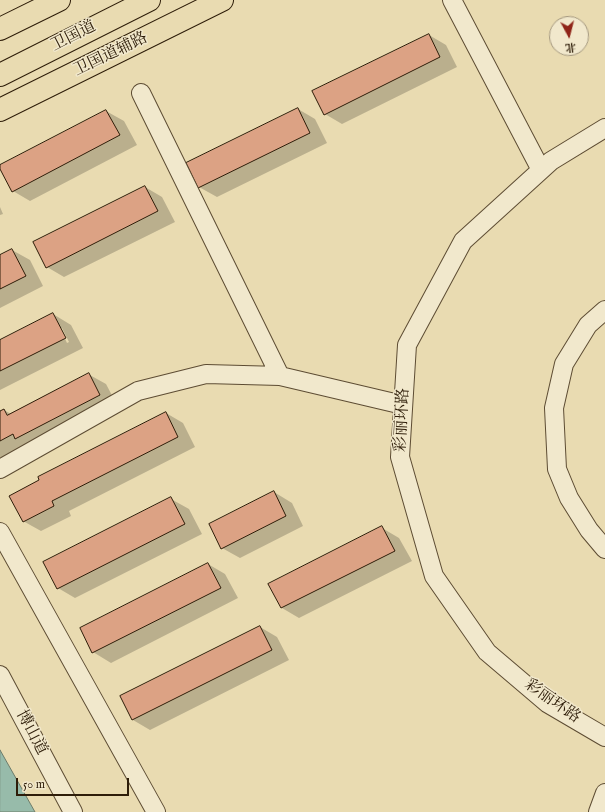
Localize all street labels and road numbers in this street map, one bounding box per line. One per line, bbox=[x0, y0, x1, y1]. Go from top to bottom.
street label: 卫国道 bbox=[48, 18, 100, 56]
street label: 卫国道辅路 bbox=[71, 29, 151, 81]
street label: 彩丽环路 bbox=[392, 388, 414, 452]
street label: 彩丽环路 bbox=[520, 676, 584, 728]
street label: 博山道 bbox=[11, 707, 51, 759]

